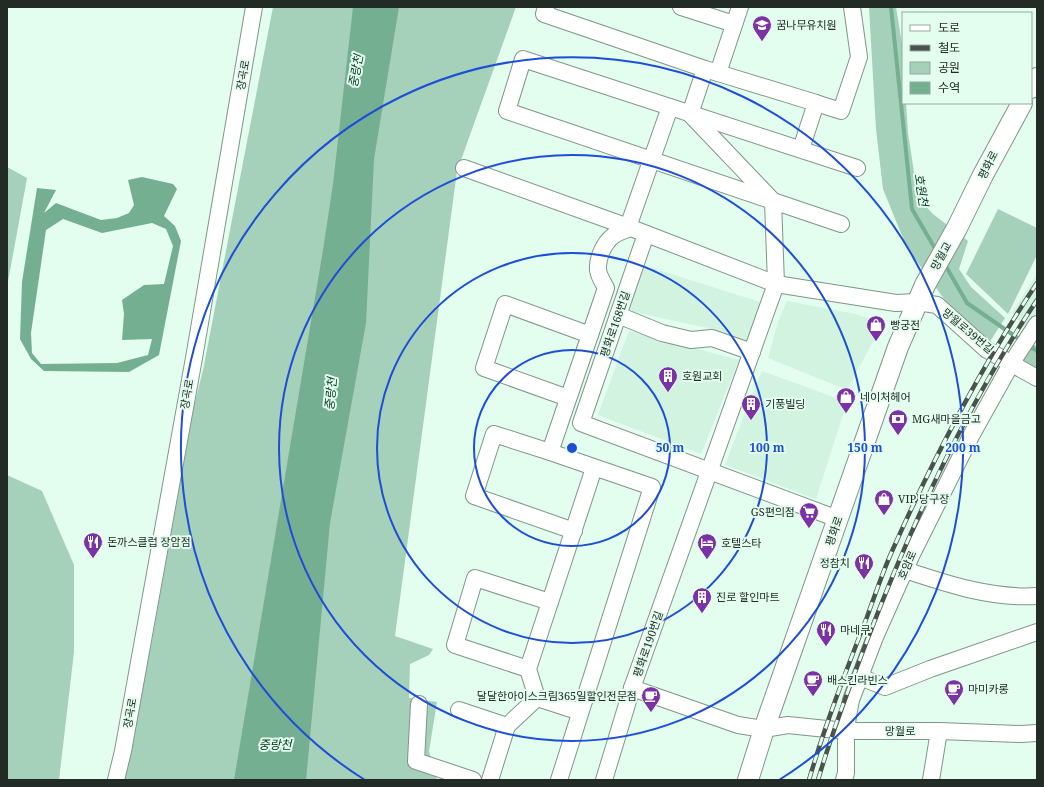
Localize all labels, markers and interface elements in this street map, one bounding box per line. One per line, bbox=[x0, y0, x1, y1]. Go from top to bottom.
legend bbox=[902, 12, 1032, 104]
school or university icon: 꿈나무유치원 bbox=[751, 14, 773, 42]
place label: 꿈나무유치원 bbox=[776, 17, 837, 32]
text: 도로 bbox=[938, 19, 960, 36]
text: 철도 bbox=[938, 39, 960, 56]
water label: 중랑천 bbox=[344, 51, 367, 89]
street label: 장곡로 bbox=[232, 59, 253, 91]
text: 공원 bbox=[938, 59, 960, 76]
text: 수역 bbox=[938, 79, 960, 96]
street label: 평화로 bbox=[974, 148, 1001, 182]
water label: 호원천 bbox=[911, 172, 933, 210]
street label: 망월교 bbox=[927, 239, 954, 273]
street label: 평화로168번길 bbox=[596, 289, 633, 359]
street label: 망월로39번길 bbox=[939, 305, 997, 357]
shop icon: 빵궁전 bbox=[865, 314, 887, 342]
place label: 빵궁전 bbox=[890, 317, 920, 332]
building icon: 호원교회 bbox=[657, 365, 679, 393]
place label: 호원교회 bbox=[682, 368, 722, 383]
water label: 중랑천 bbox=[321, 375, 341, 411]
street label: 장곡로 bbox=[176, 378, 197, 410]
shop icon: 네이처헤어 bbox=[835, 386, 857, 414]
place label: 네이처헤어 bbox=[860, 389, 911, 404]
building icon: 기풍빌딩 bbox=[740, 393, 762, 421]
place label: 기풍빌딩 bbox=[765, 396, 805, 411]
bank icon: MG새마을금고 bbox=[887, 408, 909, 436]
place label: MG새마을금고 bbox=[912, 411, 981, 426]
text: 50 m bbox=[656, 439, 684, 456]
text: 100 m bbox=[749, 439, 785, 456]
text: 150 m bbox=[847, 439, 883, 456]
text: 200 m bbox=[945, 439, 981, 456]
centre of rings bbox=[565, 441, 579, 455]
shop icon: VIP 당구장 bbox=[873, 488, 895, 516]
place label: VIP 당구장 bbox=[898, 491, 949, 506]
supermarket icon: GS편의점 bbox=[798, 501, 820, 529]
place label: GS편의점 bbox=[751, 504, 795, 519]
street label: 평화로 bbox=[821, 514, 846, 548]
restaurant icon: 돈까스클럽 장암점 bbox=[82, 531, 104, 559]
hotel icon: 호텔스타 bbox=[696, 532, 718, 560]
place label: 돈까스클럽 장암점 bbox=[107, 534, 191, 549]
place label: 호텔스타 bbox=[721, 535, 761, 550]
street label: 호암로 bbox=[894, 548, 919, 582]
restaurant icon: 정참치 bbox=[853, 552, 875, 580]
place label: 정참치 bbox=[820, 555, 850, 570]
building icon: 진로 할인마트 bbox=[691, 586, 713, 614]
place label: 진로 할인마트 bbox=[716, 589, 780, 604]
street label: 평화로190번길 bbox=[629, 609, 666, 679]
restaurant icon: 마네쿠 bbox=[815, 619, 837, 647]
place label: 마네쿠 bbox=[840, 622, 870, 637]
cafe icon: 배스킨라빈스 bbox=[802, 669, 824, 697]
place label: 배스킨라빈스 bbox=[827, 672, 888, 687]
cafe icon: 마미카롱 bbox=[943, 678, 965, 706]
place label: 마미카롱 bbox=[968, 681, 1008, 696]
cafe icon: 달달한아이스크림365일할인전문점 bbox=[640, 685, 662, 713]
place label: 달달한아이스크림365일할인전문점 bbox=[477, 688, 637, 703]
street label: 장곡로 bbox=[119, 697, 140, 729]
street label: 망월로 bbox=[885, 723, 915, 738]
water label: 중랑천 bbox=[258, 736, 294, 753]

